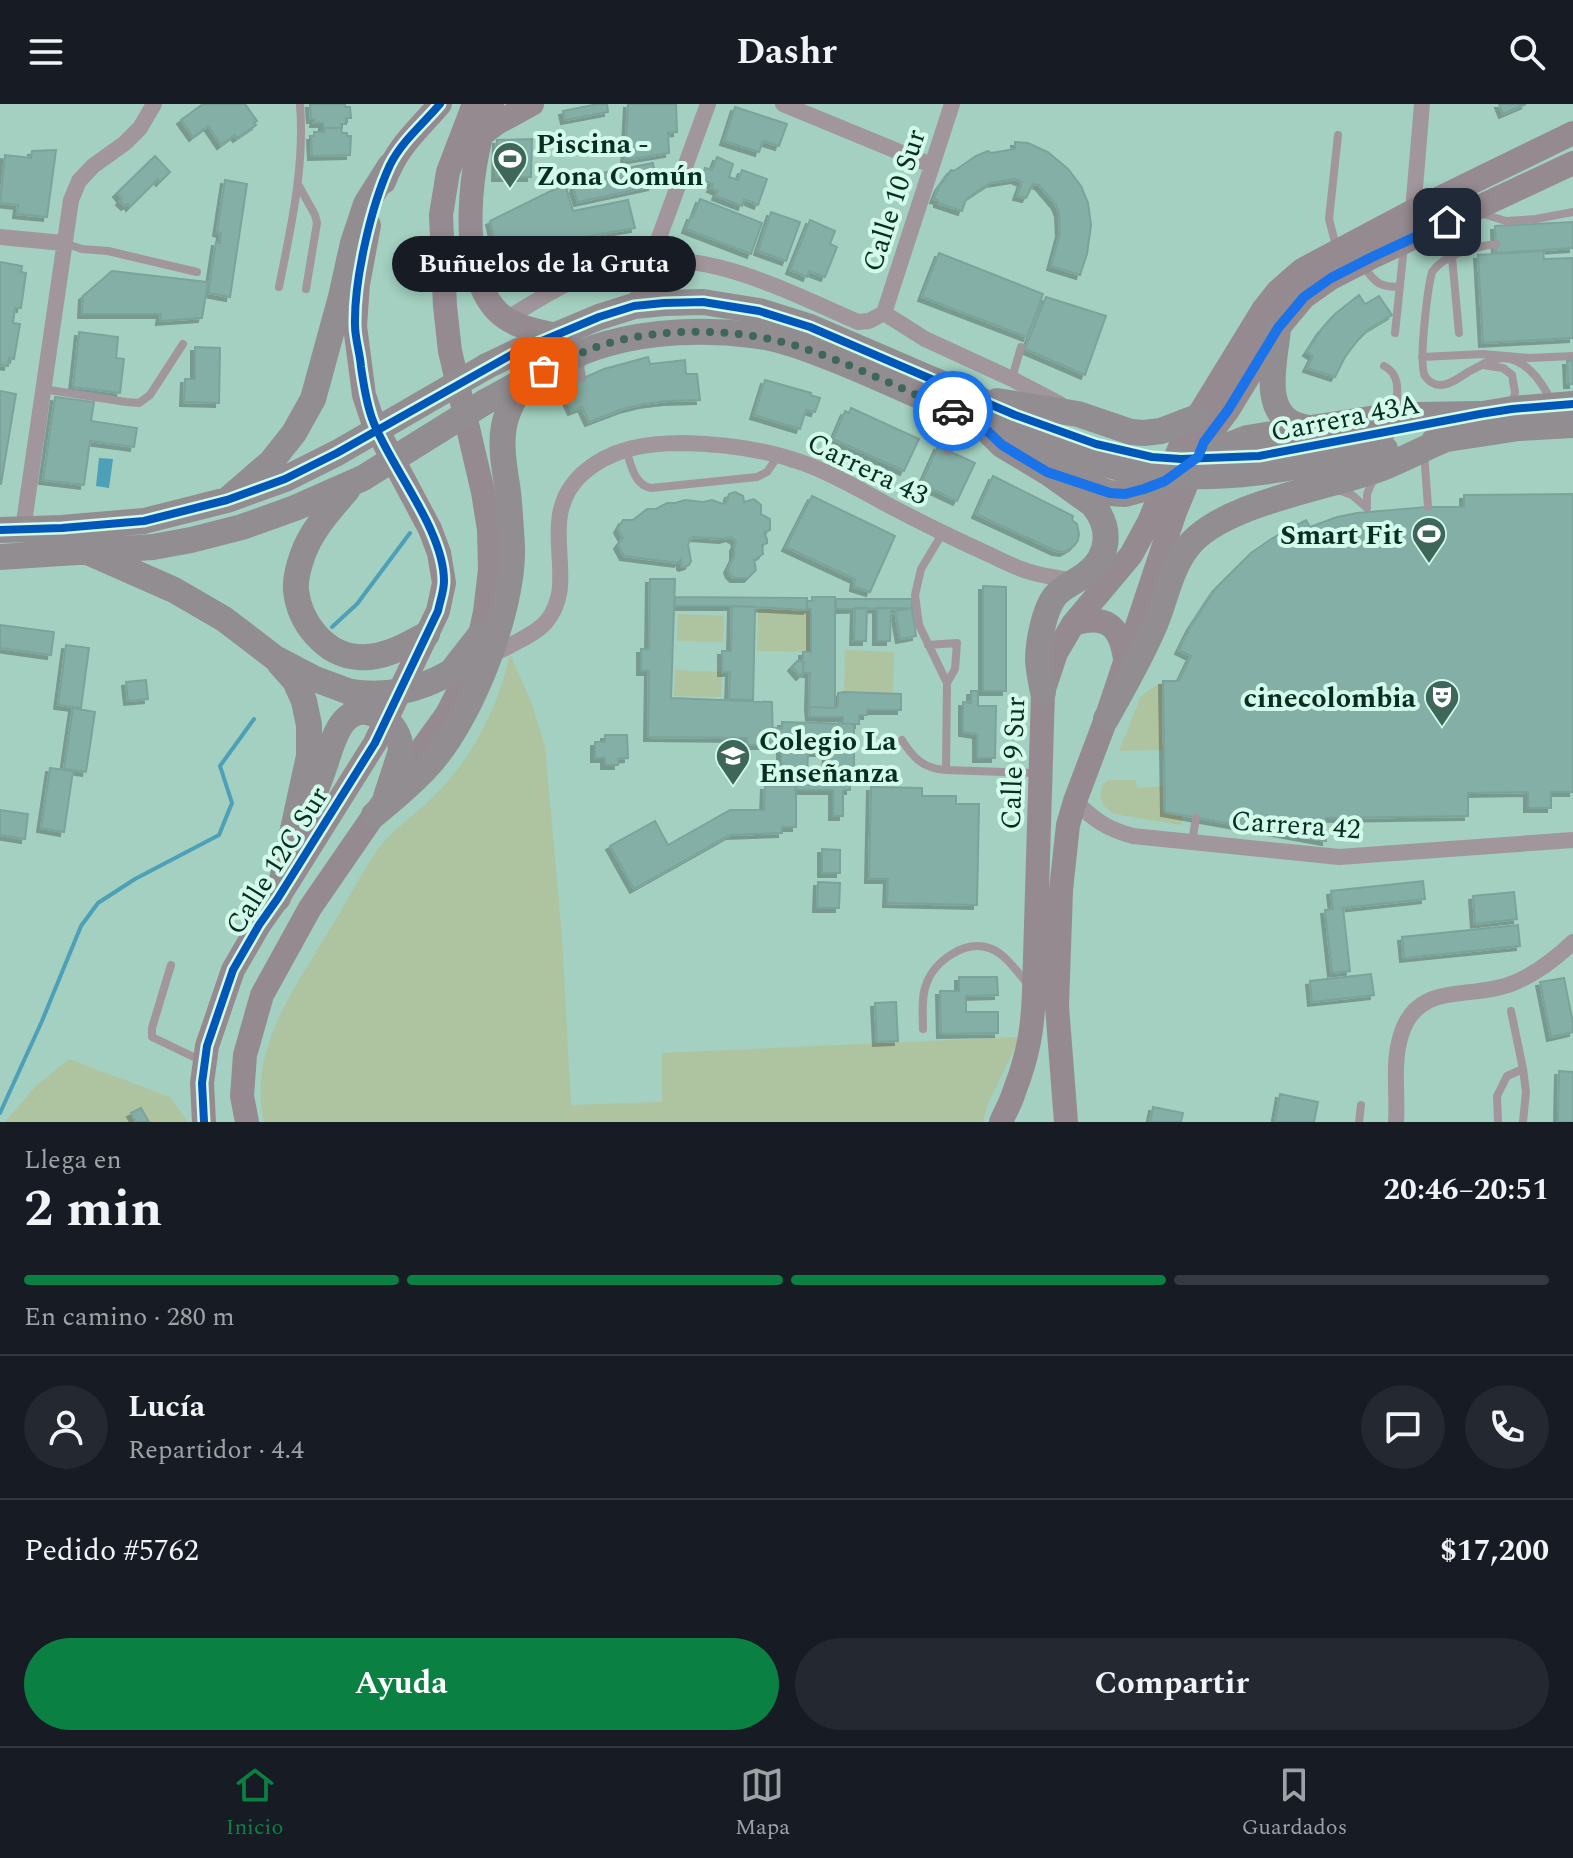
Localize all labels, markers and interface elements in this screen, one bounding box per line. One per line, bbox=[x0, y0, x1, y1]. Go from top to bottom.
text: Dashr bbox=[736, 25, 837, 80]
icon: menu bbox=[24, 30, 68, 74]
icon: search bbox=[1505, 30, 1549, 74]
place label: Piscina - Zona Común bbox=[536, 123, 704, 198]
street label: Calle 10 Sur bbox=[851, 124, 938, 277]
sports icon: Piscina - Zona Común bbox=[491, 140, 529, 190]
pin bbox=[1413, 188, 1481, 256]
icon: home bbox=[1425, 200, 1469, 244]
callout: Buñuelos de la Gruta bbox=[392, 235, 696, 291]
text: Buñuelos de la Gruta bbox=[419, 244, 669, 284]
pin bbox=[510, 337, 578, 405]
icon: bag bbox=[522, 349, 566, 393]
courier bbox=[913, 371, 993, 451]
street label: Carrera 43A bbox=[1267, 383, 1423, 454]
icon: car bbox=[931, 389, 975, 433]
street label: Carrera 43 bbox=[800, 422, 935, 517]
place label: Smart Fit bbox=[1280, 514, 1403, 557]
sports icon: Smart Fit bbox=[1410, 515, 1448, 565]
place label: cinecolombia bbox=[1243, 677, 1417, 720]
theatre icon: cinecolombia bbox=[1423, 678, 1461, 728]
street label: Calle 9 Sur bbox=[990, 696, 1037, 831]
place label: Colegio La Enseñanza bbox=[759, 720, 899, 795]
school or university icon: Colegio La Enseñanza bbox=[714, 737, 752, 787]
street label: Calle 12C Sur bbox=[215, 778, 340, 943]
street label: Carrera 42 bbox=[1230, 800, 1362, 851]
text: Llega en bbox=[24, 1140, 122, 1180]
text: 20:46–20:51 bbox=[1383, 1167, 1549, 1213]
text: 2 min bbox=[24, 1170, 162, 1249]
text: En camino · 280 m bbox=[24, 1297, 235, 1337]
text: Lucía bbox=[128, 1384, 205, 1430]
button: person bbox=[24, 1385, 108, 1469]
button: chat bbox=[1361, 1385, 1445, 1469]
button: phone bbox=[1465, 1385, 1549, 1469]
text: Repartidor · 4.4 bbox=[128, 1430, 304, 1470]
text: Pedido #5762 bbox=[24, 1528, 199, 1574]
text: $17,200 bbox=[1440, 1528, 1549, 1574]
button: Ayuda bbox=[24, 1638, 779, 1730]
button: Compartir bbox=[795, 1638, 1549, 1730]
tab: Inicio bbox=[226, 1763, 283, 1844]
tab: Mapa bbox=[735, 1763, 790, 1844]
tab: Guardados bbox=[1242, 1763, 1347, 1844]

